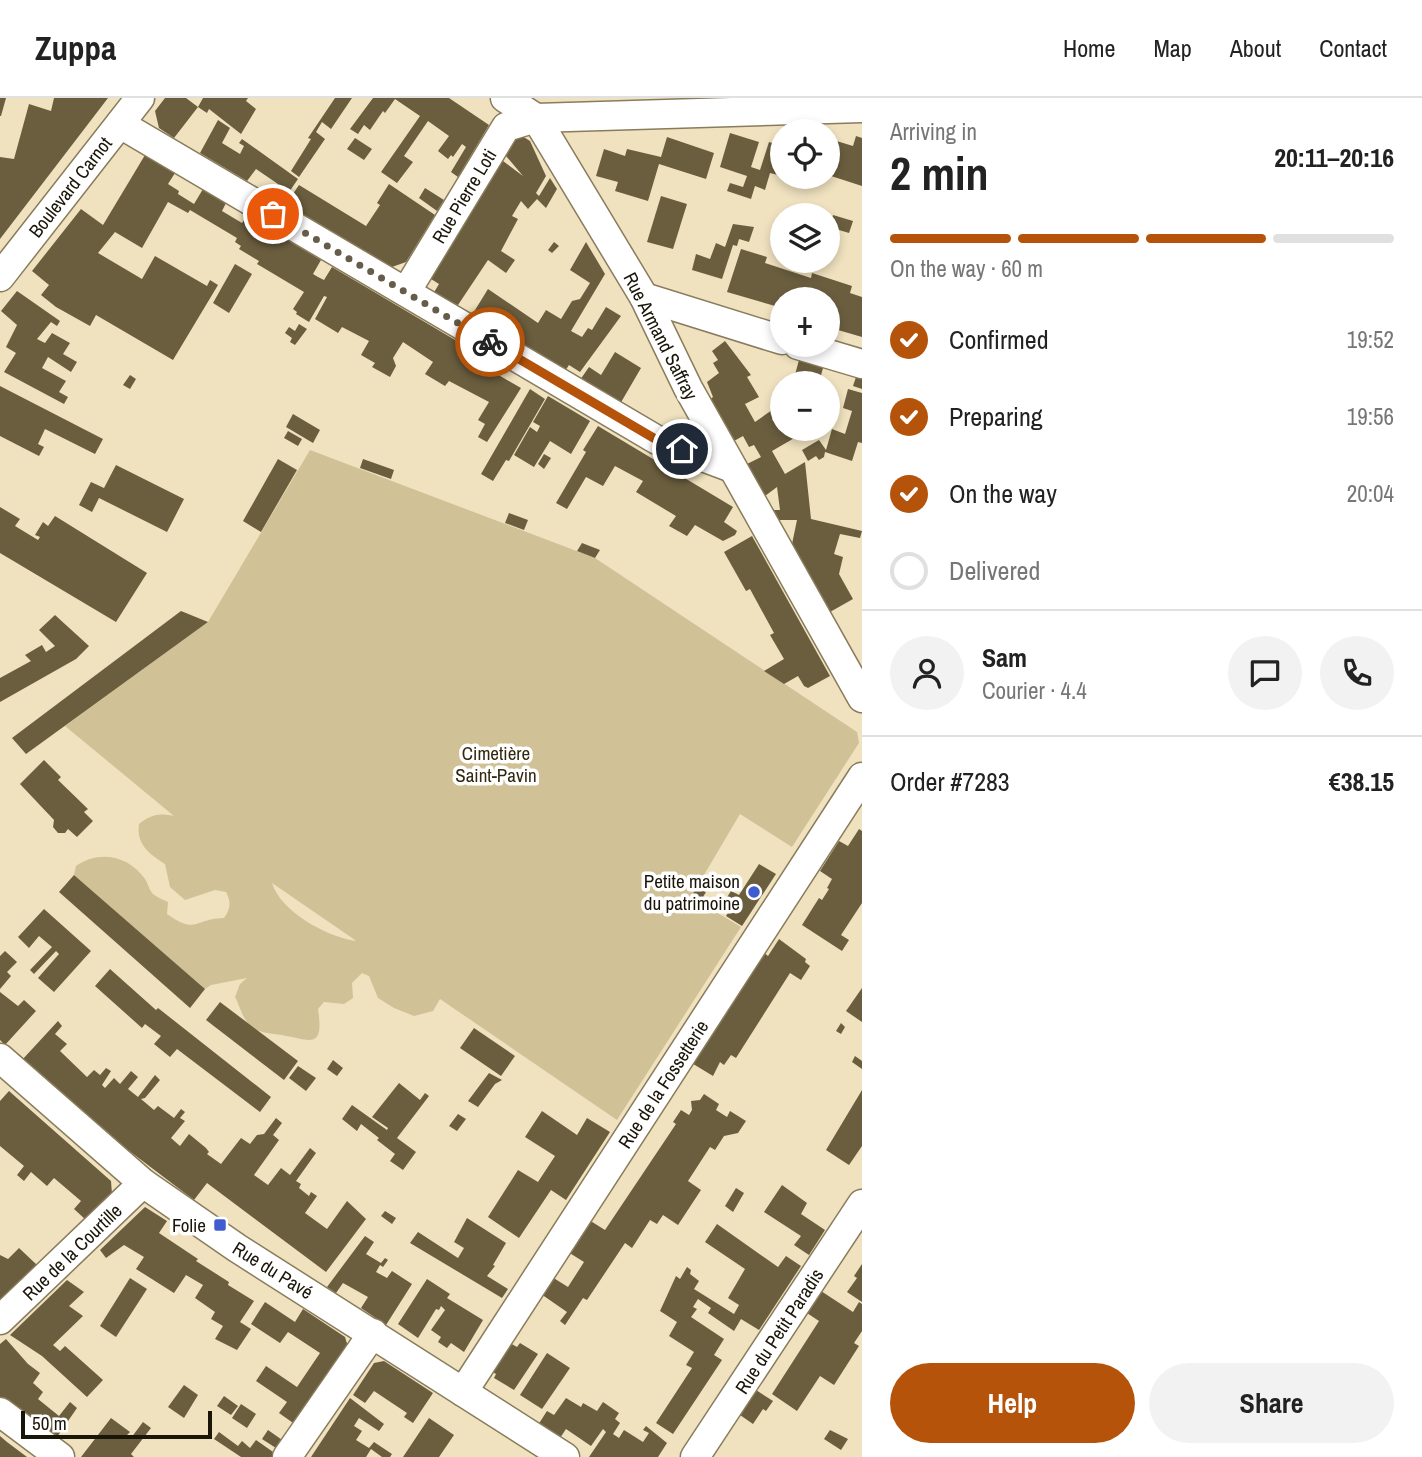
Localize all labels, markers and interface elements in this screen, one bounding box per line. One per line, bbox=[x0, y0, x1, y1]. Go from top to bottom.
text: Zuppa bbox=[35, 26, 116, 70]
text: Home bbox=[1063, 32, 1115, 64]
text: Map bbox=[1153, 32, 1192, 64]
text: About bbox=[1230, 32, 1281, 64]
text: Contact bbox=[1319, 32, 1387, 64]
text: Arriving in bbox=[890, 116, 977, 147]
map controls bbox=[770, 119, 840, 441]
button: locate bbox=[770, 119, 840, 189]
street label: Boulevard Carnot bbox=[22, 131, 118, 243]
text: 20:11–20:16 bbox=[1274, 140, 1394, 175]
text: 2 min bbox=[890, 142, 989, 204]
street label: Rue Pierre Loti bbox=[426, 144, 502, 248]
pin bbox=[243, 184, 303, 244]
icon: bag bbox=[254, 195, 292, 233]
button: layers bbox=[770, 203, 840, 273]
text: On the way · 60 m bbox=[890, 253, 1043, 284]
street label: Rue Armand Saffray bbox=[618, 268, 704, 404]
button: + bbox=[770, 287, 840, 357]
courier bbox=[455, 307, 525, 377]
icon: check bbox=[890, 321, 928, 359]
text: Confirmed bbox=[949, 322, 1049, 357]
icon: bike bbox=[471, 323, 509, 361]
text: 19:52 bbox=[1347, 324, 1394, 355]
button: − bbox=[770, 371, 840, 441]
icon: check bbox=[890, 398, 928, 436]
text: Preparing bbox=[949, 399, 1043, 434]
text: 19:56 bbox=[1347, 401, 1394, 432]
pin bbox=[652, 419, 712, 479]
icon: home bbox=[663, 430, 701, 468]
icon: check bbox=[890, 475, 928, 513]
text: On the way bbox=[949, 476, 1057, 511]
text: 20:04 bbox=[1347, 478, 1394, 509]
text: Delivered bbox=[949, 553, 1040, 588]
button: person bbox=[890, 636, 964, 710]
button: chat bbox=[1228, 636, 1302, 710]
button: phone bbox=[1320, 636, 1394, 710]
text: Sam bbox=[982, 640, 1027, 675]
text: Courier · 4.4 bbox=[982, 675, 1087, 706]
park label: Cimetière Saint-Pavin bbox=[455, 740, 537, 788]
text: Order #7283 bbox=[890, 764, 1010, 799]
text: €38.15 bbox=[1329, 764, 1394, 799]
place label: Petite maison du patrimoine bbox=[644, 868, 740, 916]
marker: Petite maison du patrimoine bbox=[746, 884, 762, 900]
street label: Rue de la Fossetterie bbox=[612, 1015, 714, 1153]
street label: Rue de la Courtille bbox=[17, 1198, 127, 1306]
place label: Folie bbox=[172, 1212, 206, 1238]
marker: Folie bbox=[212, 1217, 228, 1233]
street label: Rue du Pavé bbox=[228, 1235, 318, 1305]
street label: Rue du Petit Paradis bbox=[729, 1263, 829, 1399]
button: Help bbox=[890, 1363, 1135, 1443]
button: Share bbox=[1149, 1363, 1394, 1443]
scale bar bbox=[21, 1408, 212, 1440]
text: 50 m bbox=[32, 1410, 67, 1436]

